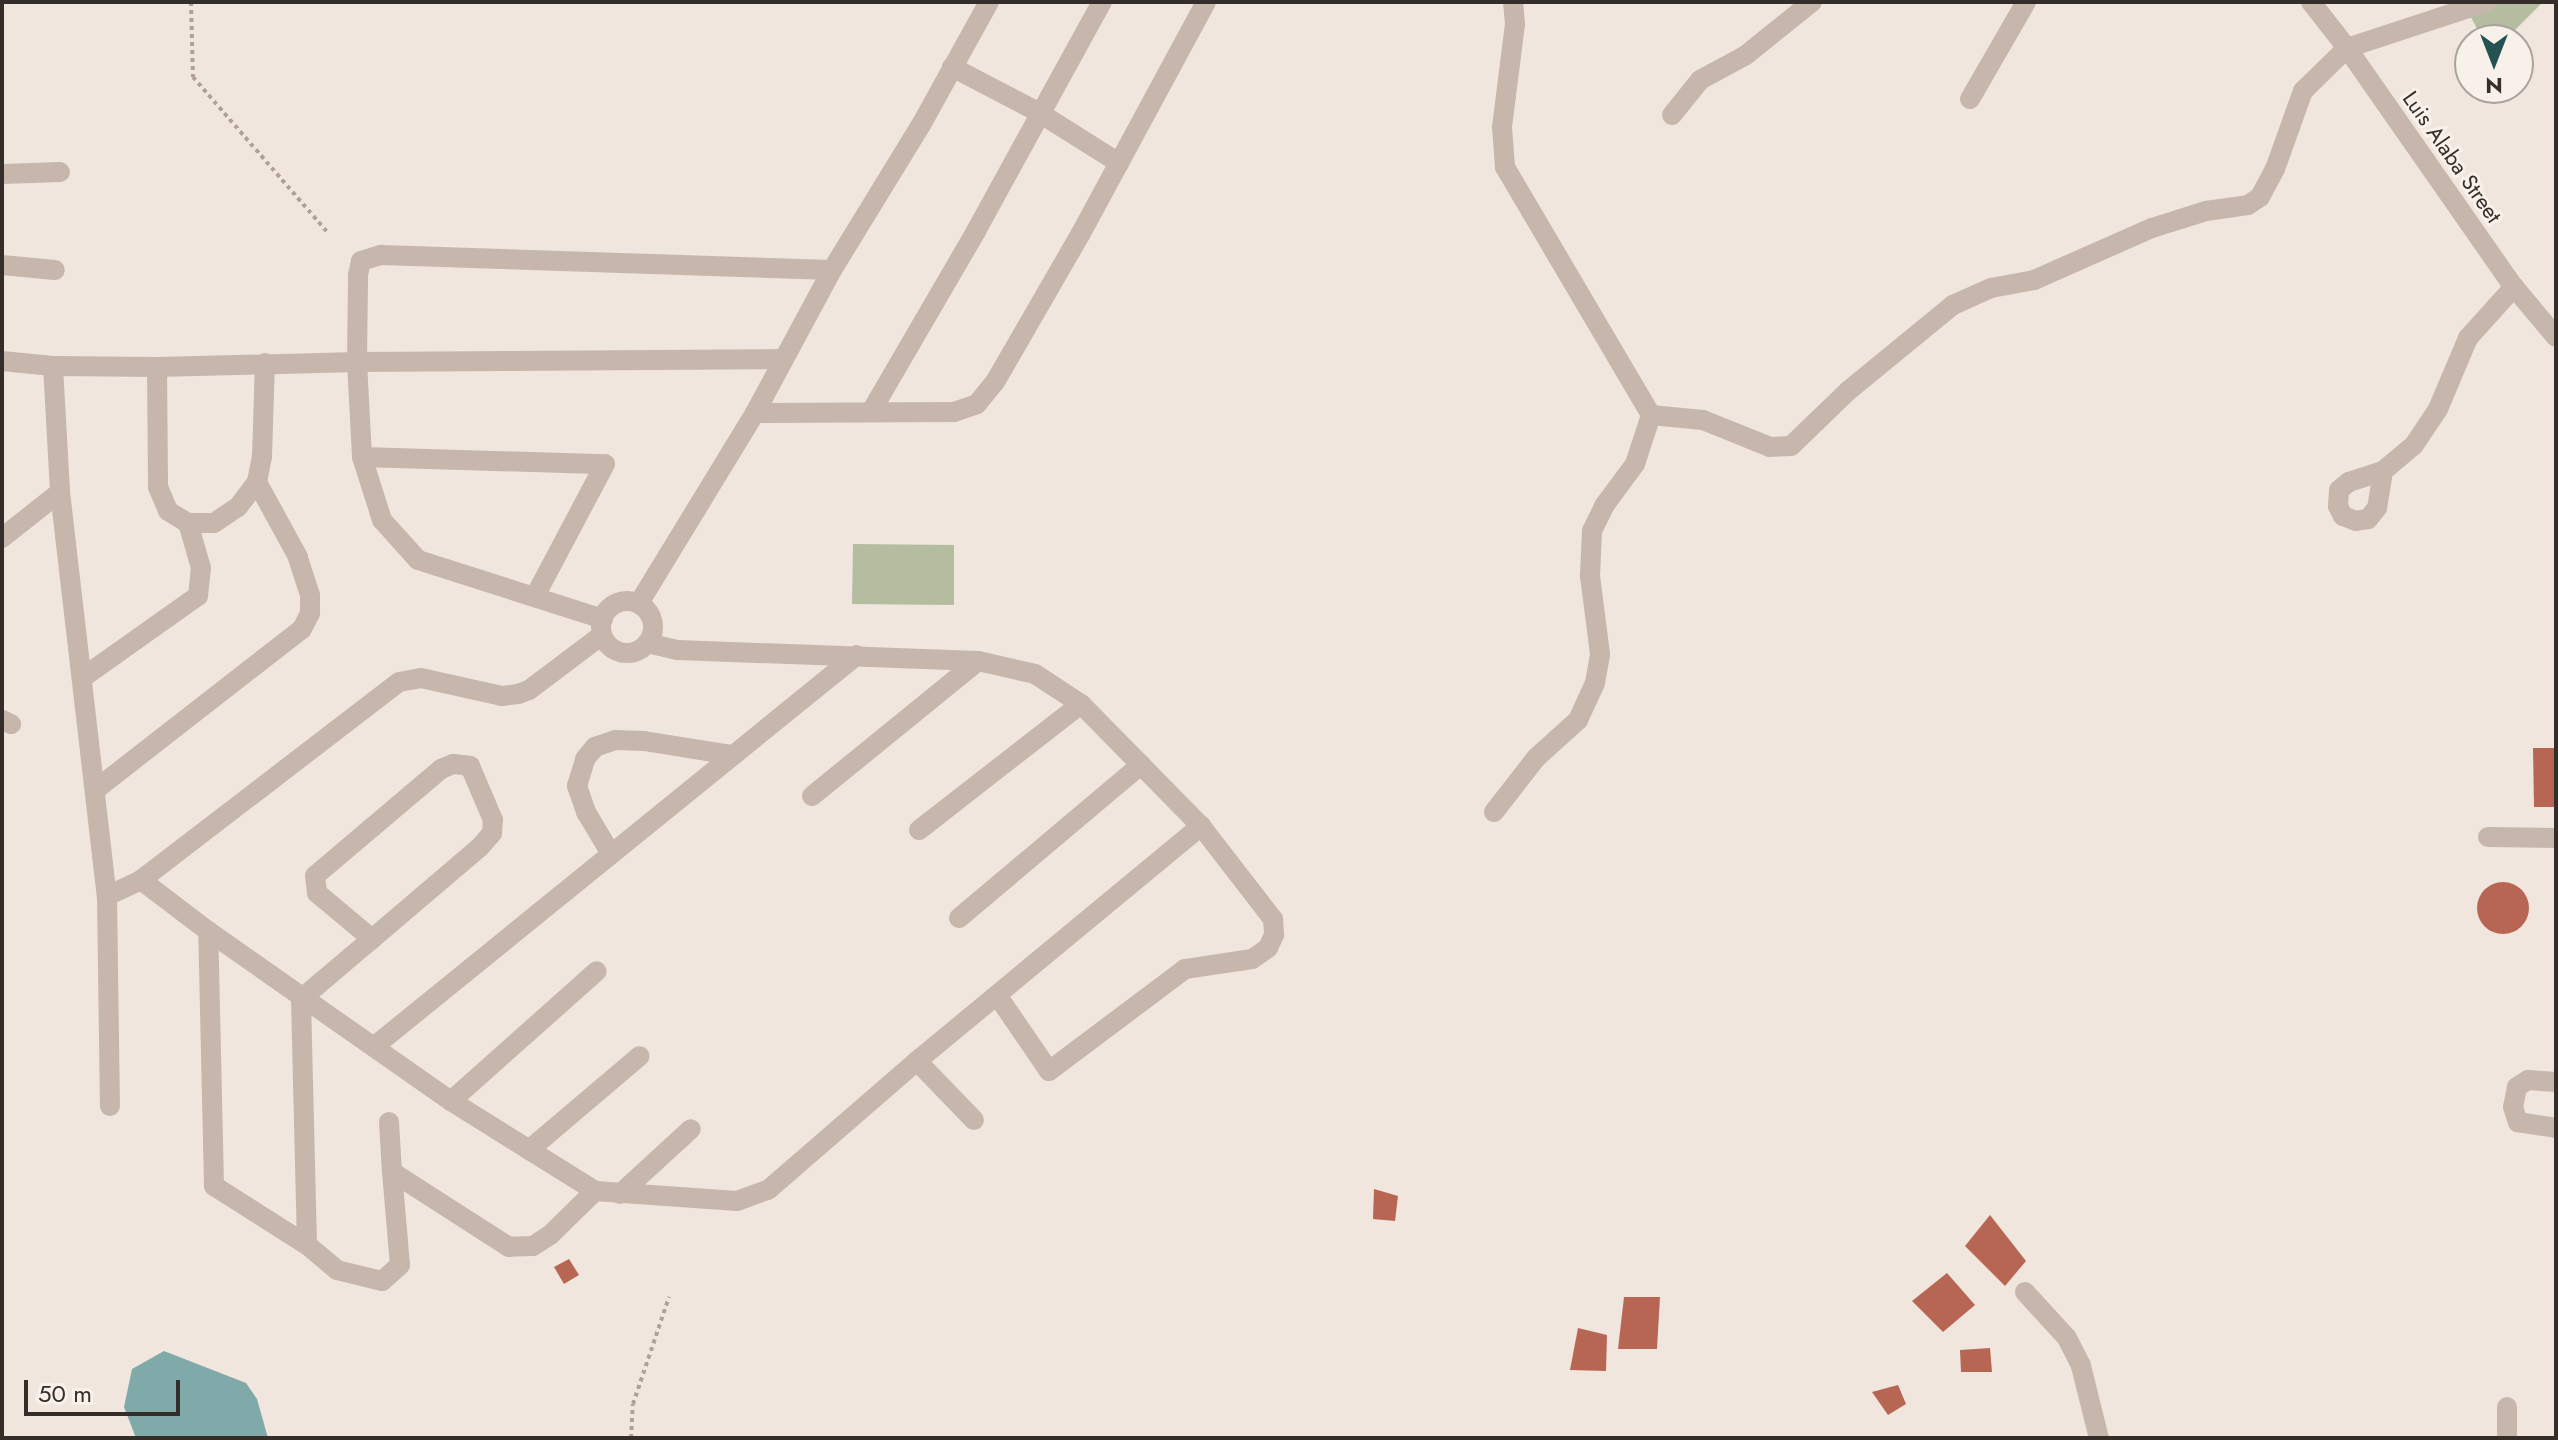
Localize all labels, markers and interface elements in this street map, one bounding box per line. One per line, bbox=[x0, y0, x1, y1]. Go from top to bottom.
north arrow bbox=[2454, 24, 2534, 104]
text: N bbox=[2485, 70, 2503, 102]
street label: Luis Alaba Street bbox=[2397, 86, 2507, 228]
scale bar bbox=[28, 1364, 184, 1414]
text: 50 m bbox=[38, 1376, 92, 1411]

